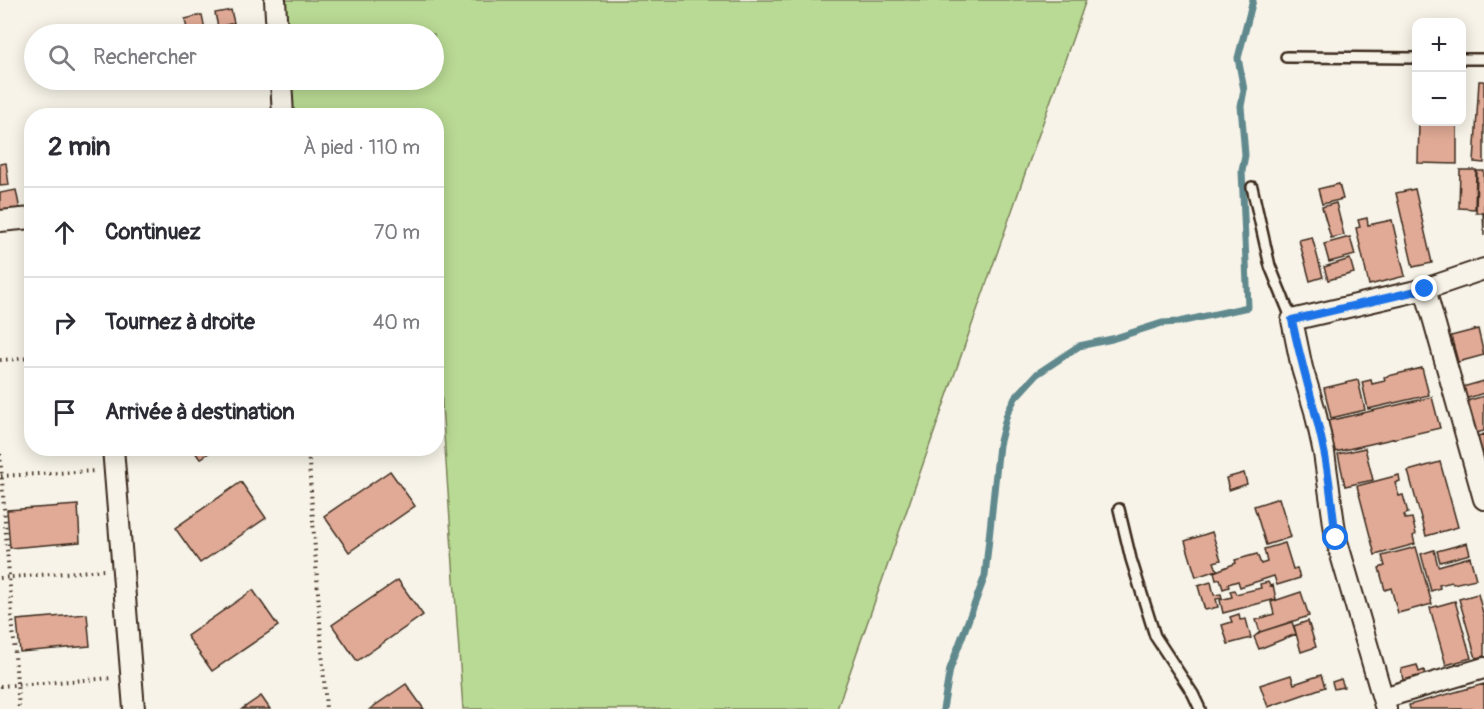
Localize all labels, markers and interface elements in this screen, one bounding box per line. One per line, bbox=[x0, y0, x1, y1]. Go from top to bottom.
map controls bbox=[1412, 18, 1466, 126]
button: + bbox=[1412, 18, 1466, 72]
search box bbox=[24, 24, 444, 90]
icon: search bbox=[45, 41, 78, 74]
text: Rechercher bbox=[93, 43, 197, 71]
button: − bbox=[1412, 72, 1466, 126]
text: 2 min bbox=[48, 131, 110, 163]
text: À pied · 110 m bbox=[303, 135, 420, 160]
icon: ahead bbox=[48, 216, 81, 249]
text: Continuez bbox=[105, 218, 201, 246]
text: 70 m bbox=[374, 220, 420, 245]
route end bbox=[1411, 275, 1437, 301]
icon: right bbox=[48, 306, 81, 339]
text: Tournez à droite bbox=[105, 308, 255, 336]
text: 40 m bbox=[373, 310, 420, 335]
icon: arrive bbox=[48, 396, 81, 429]
text: Arrivée à destination bbox=[105, 398, 295, 426]
route start bbox=[1322, 524, 1348, 550]

